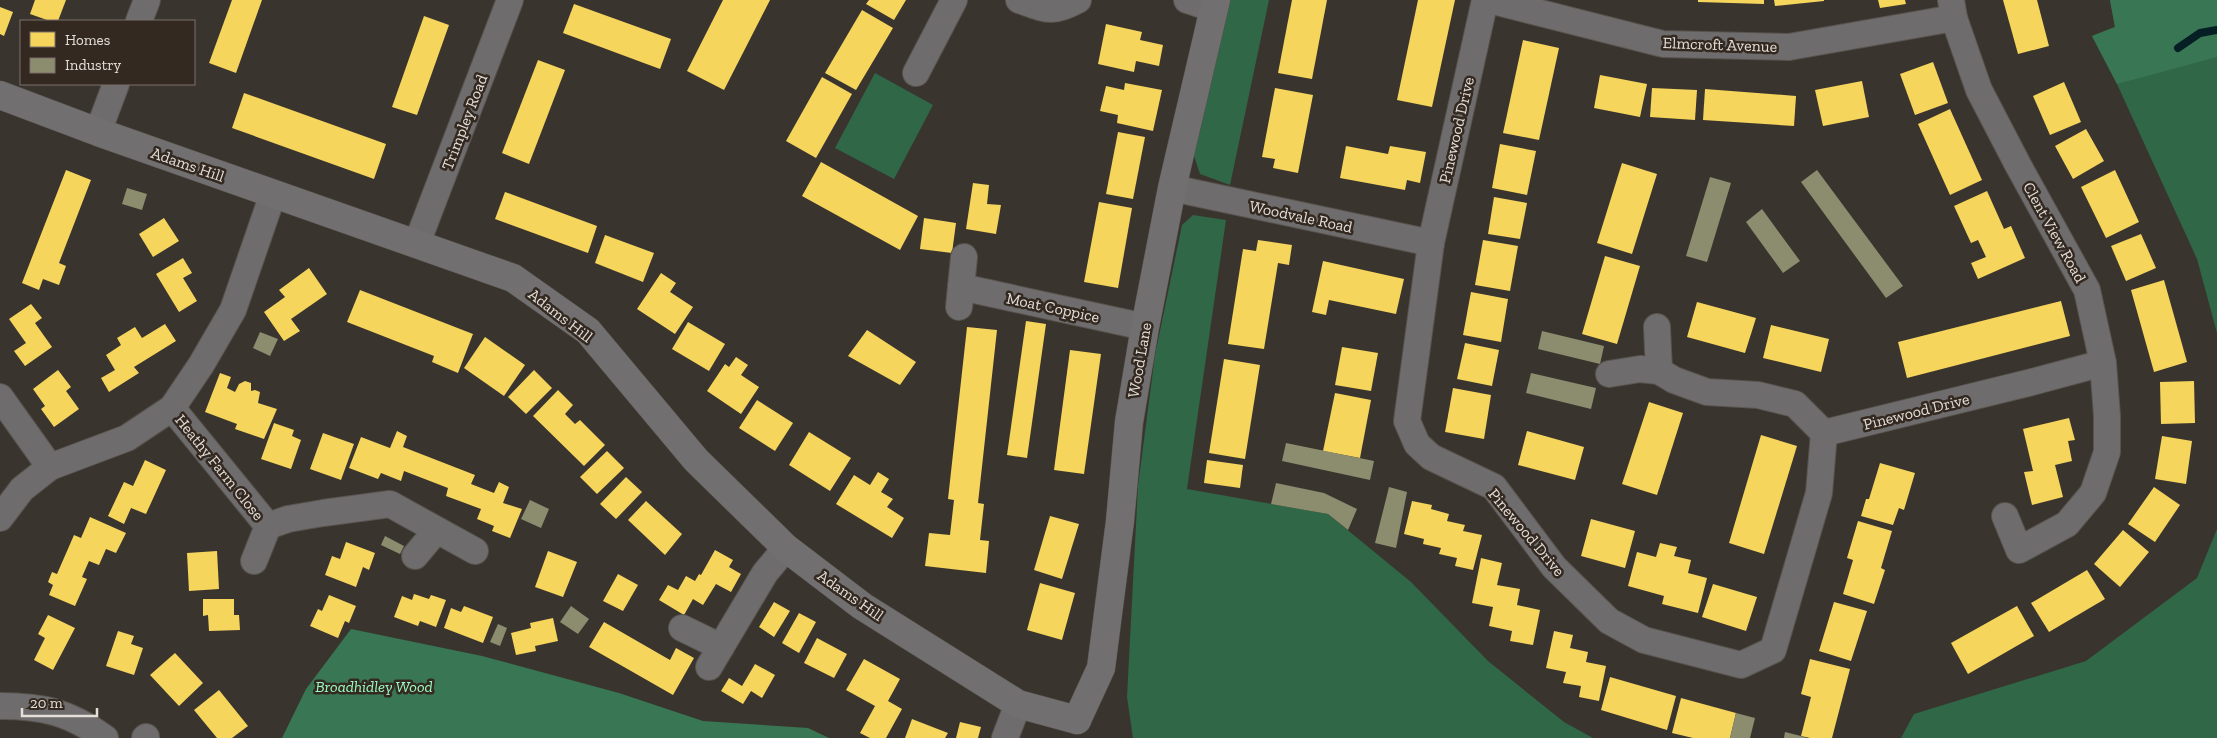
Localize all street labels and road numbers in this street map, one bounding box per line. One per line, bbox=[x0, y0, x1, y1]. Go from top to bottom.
street label: Elmcroft Avenue bbox=[1662, 33, 1778, 56]
street label: Trimpley Road bbox=[438, 72, 491, 173]
street label: Pinewood Drive bbox=[1435, 75, 1478, 185]
street label: Adams Hill bbox=[149, 143, 227, 186]
street label: Clent View Road bbox=[2019, 179, 2090, 286]
street label: Woodvale Road bbox=[1248, 196, 1354, 237]
street label: Adams Hill bbox=[525, 284, 597, 346]
street label: Moat Coppice bbox=[1005, 288, 1101, 327]
street label: Wood Lane bbox=[1124, 321, 1155, 399]
street label: Pinewood Drive bbox=[1861, 389, 1971, 434]
street label: Heathy Farm Close bbox=[171, 410, 268, 524]
street label: Pinewood Drive bbox=[1484, 485, 1569, 580]
street label: Adams Hill bbox=[814, 566, 887, 625]

